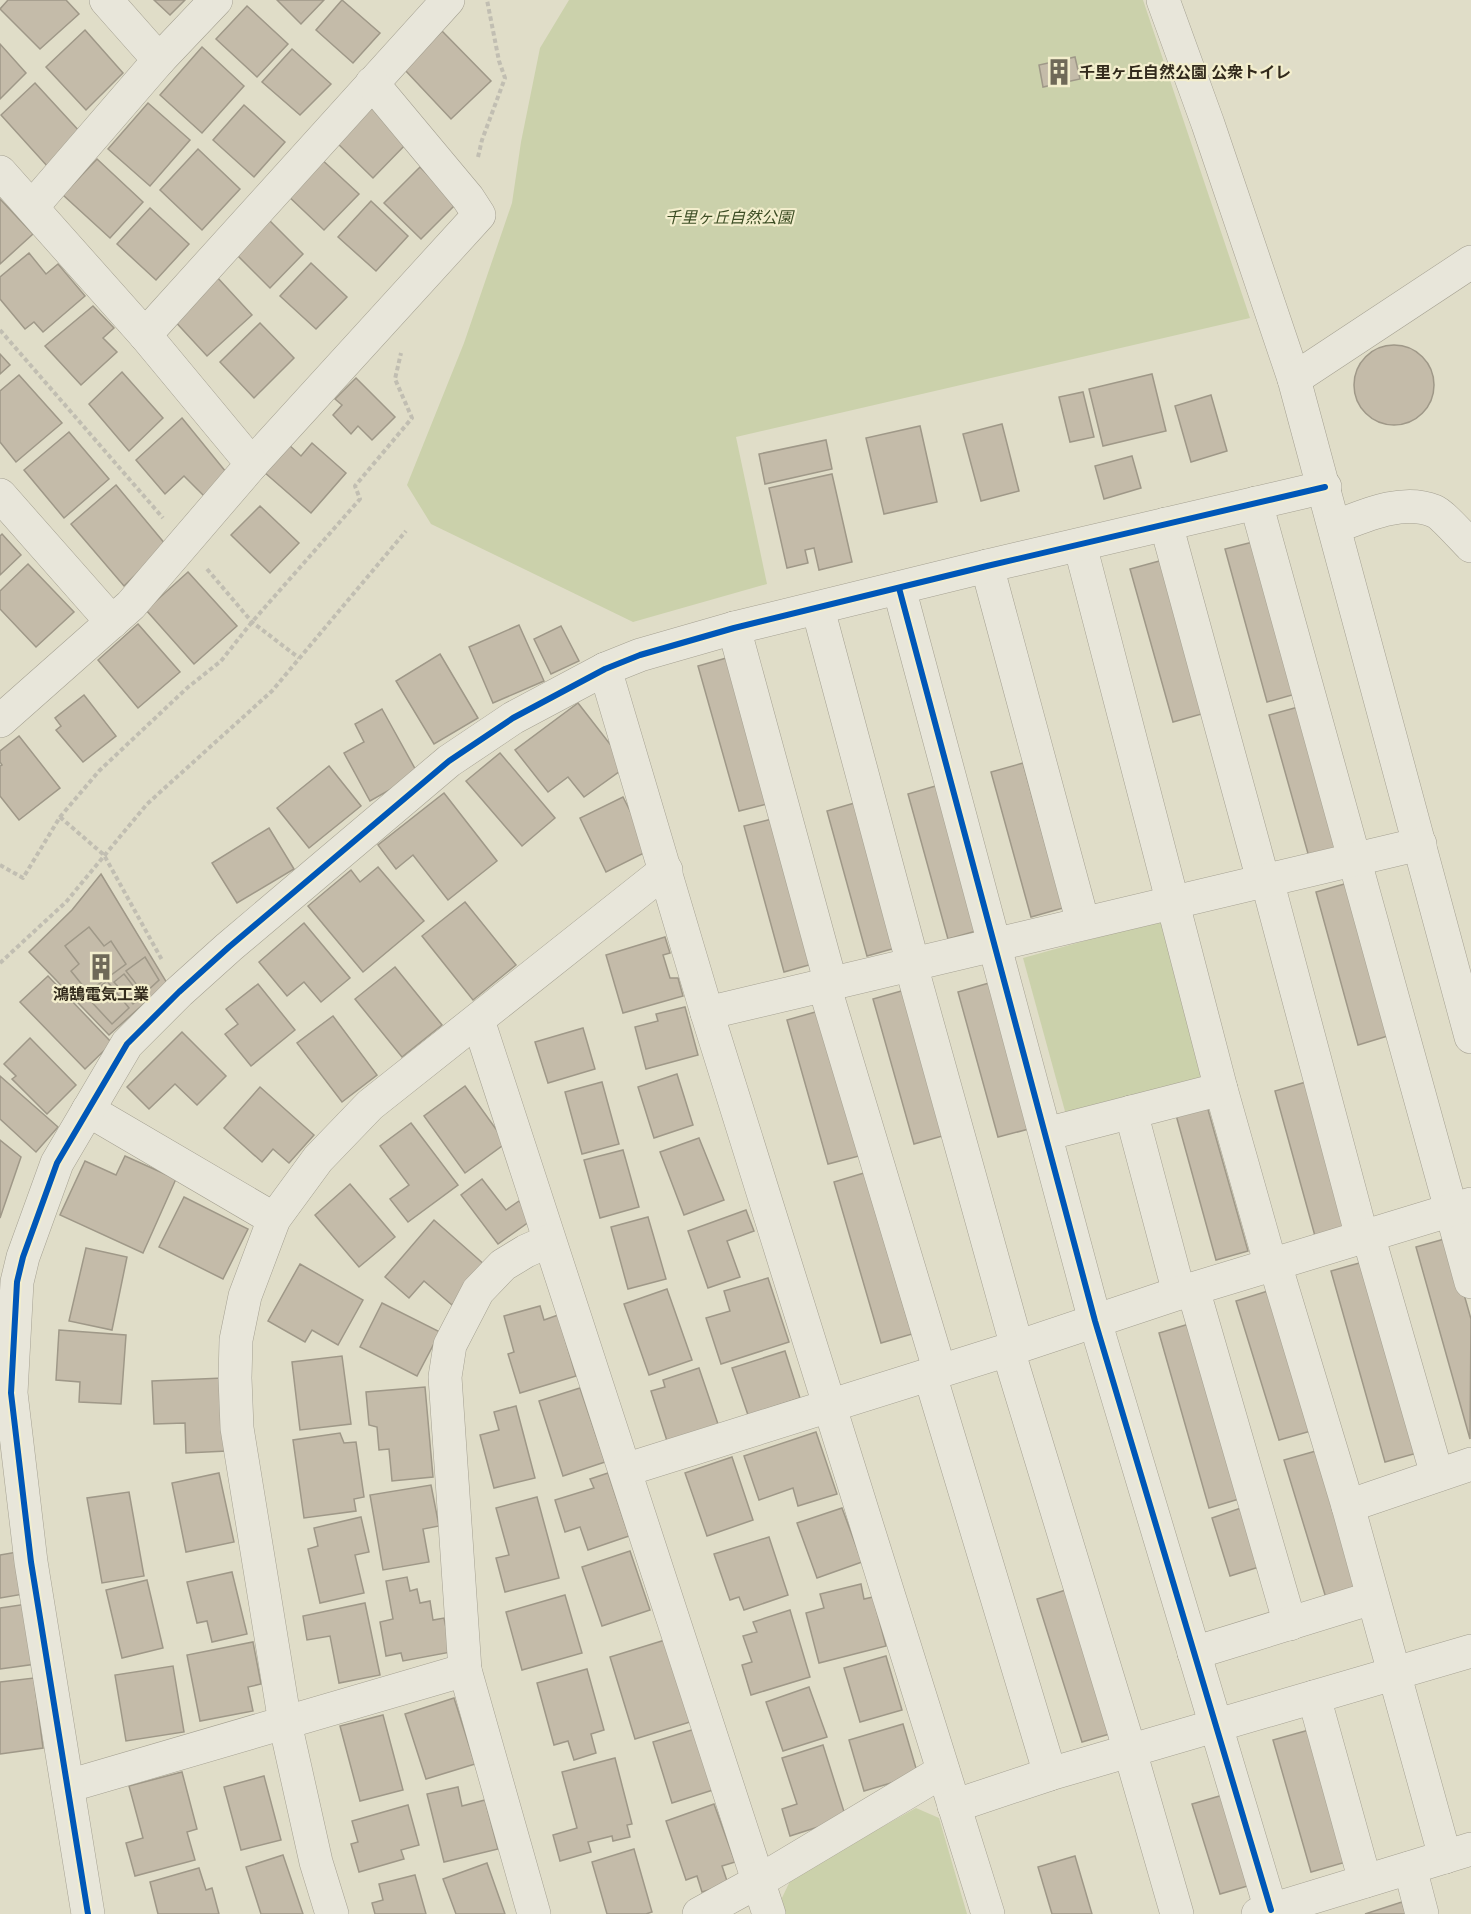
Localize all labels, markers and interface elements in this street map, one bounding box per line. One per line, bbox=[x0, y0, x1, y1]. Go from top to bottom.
building icon: 千里ヶ丘自然公園 公衆トイレ bbox=[1044, 57, 1074, 87]
place label: 千里ヶ丘自然公園 公衆トイレ bbox=[1079, 62, 1291, 82]
park label: 千里ヶ丘自然公園 bbox=[665, 207, 795, 227]
building icon: 鴻鵠電気工業 bbox=[86, 952, 116, 982]
place label: 鴻鵠電気工業 bbox=[53, 984, 149, 1004]

